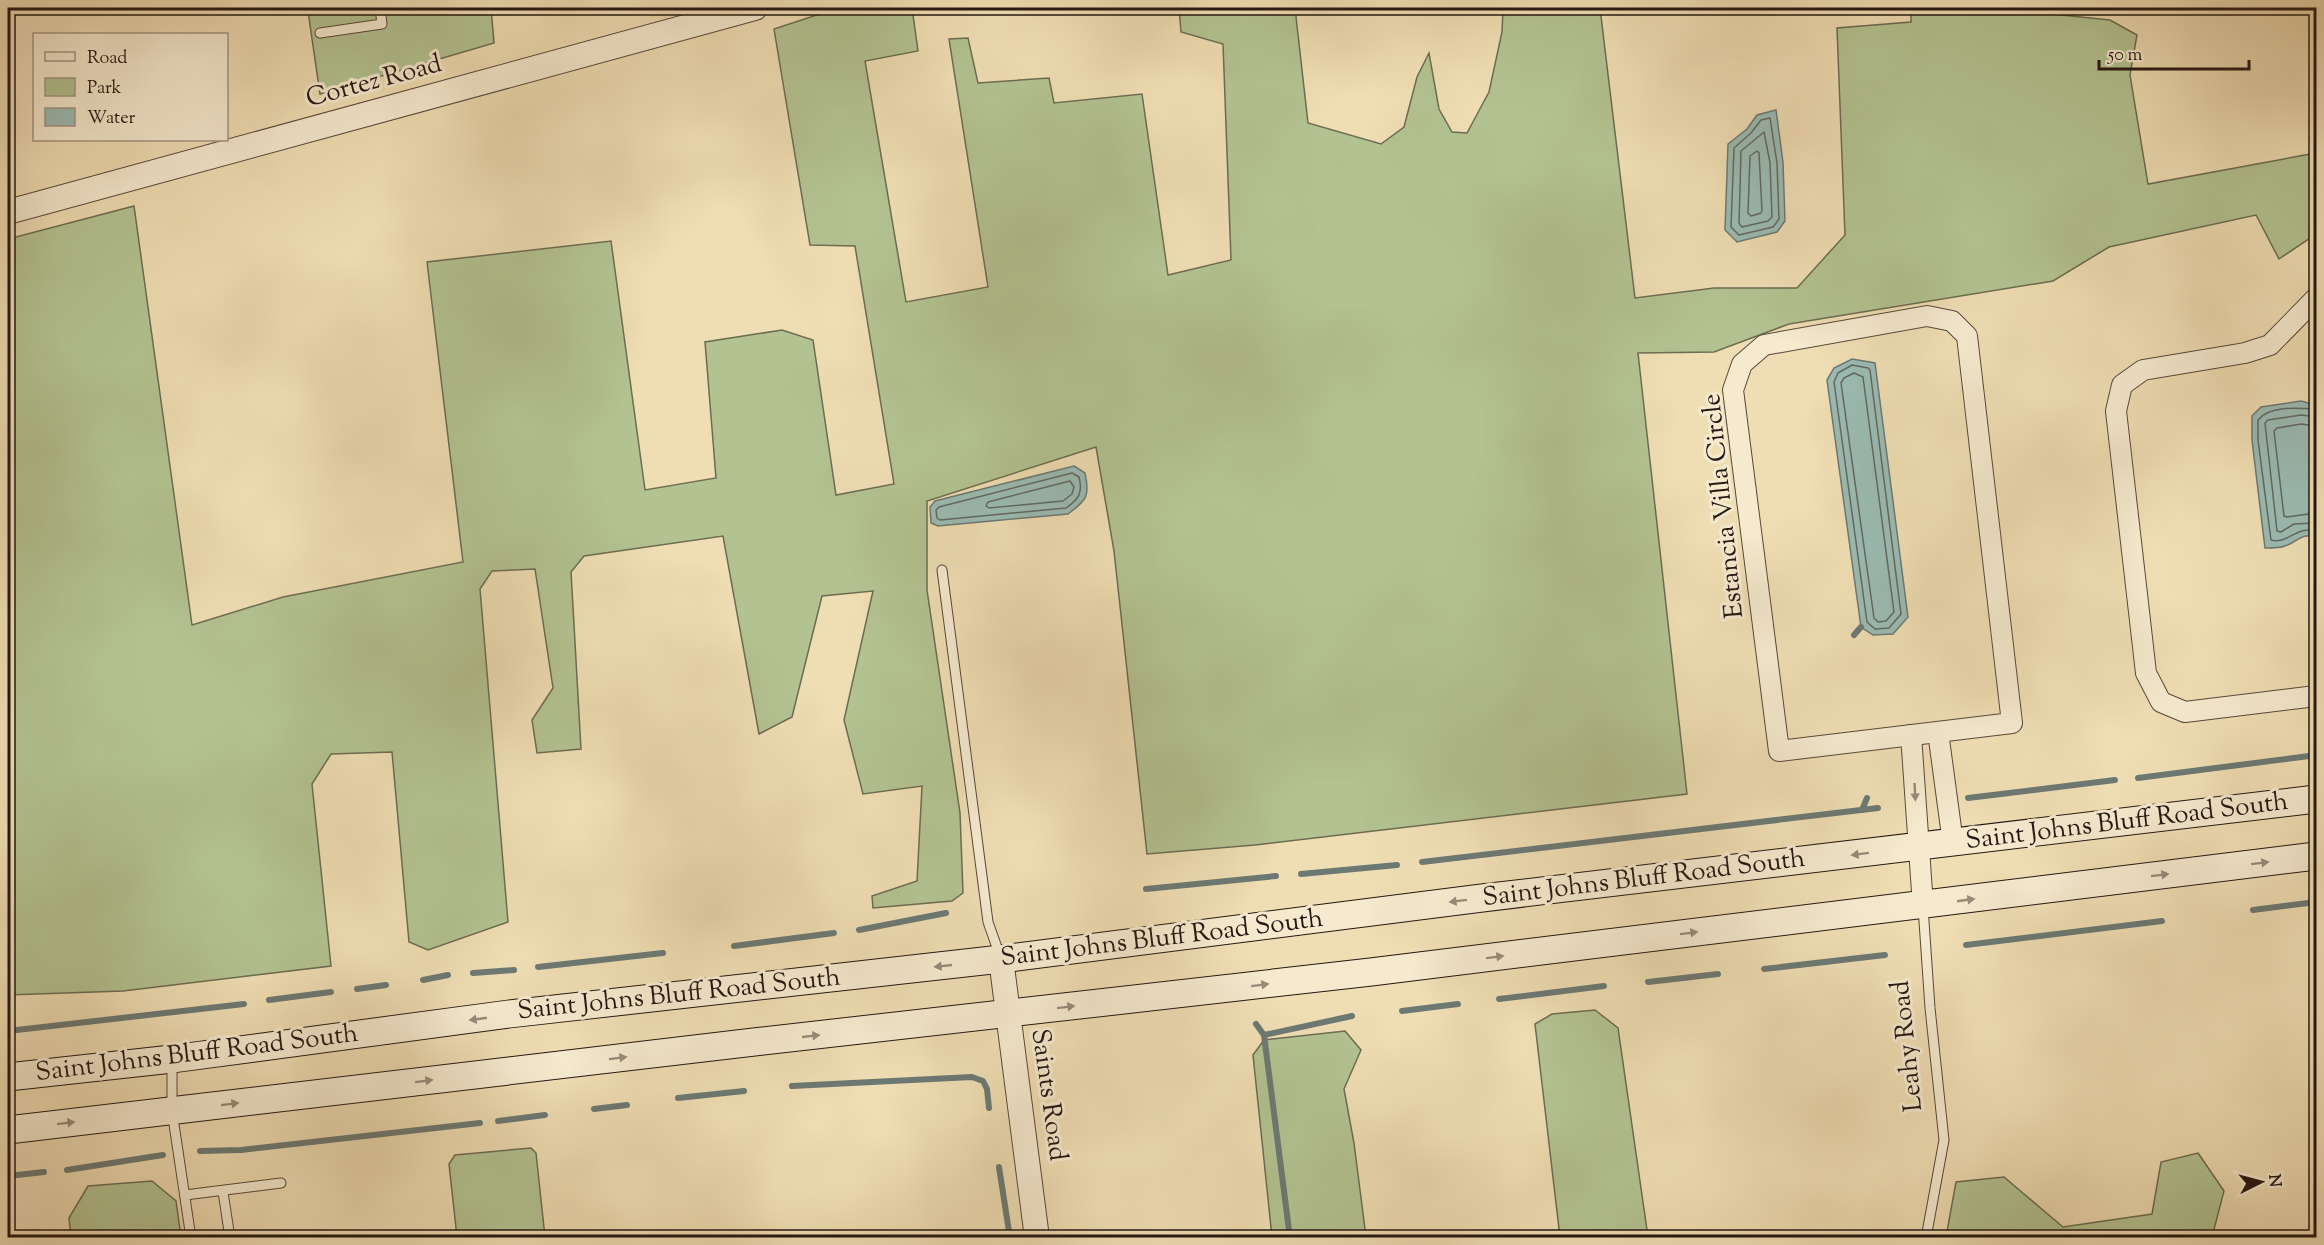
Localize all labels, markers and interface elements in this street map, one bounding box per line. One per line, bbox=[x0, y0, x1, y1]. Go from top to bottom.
legend bbox=[33, 33, 228, 141]
scale bar bbox=[2099, 33, 2249, 71]
text: 50 m bbox=[2107, 43, 2143, 69]
text: Road bbox=[87, 46, 127, 72]
street label: Cortez Road bbox=[302, 46, 446, 118]
text: Park bbox=[87, 76, 122, 102]
text: Water bbox=[87, 106, 136, 132]
street label: Estancia Villa Circle bbox=[1694, 392, 1754, 620]
one-way arrow bbox=[1910, 782, 1919, 801]
street label: Saint Johns Bluff Road South bbox=[1964, 784, 2290, 860]
street label: Saint Johns Bluff Road South bbox=[1481, 841, 1807, 917]
one-way arrow bbox=[1850, 850, 1869, 859]
one-way arrow bbox=[2251, 858, 2270, 868]
one-way arrow bbox=[2150, 870, 2169, 880]
one-way arrow bbox=[1957, 895, 1976, 905]
one-way arrow bbox=[1448, 897, 1467, 906]
street label: Saint Johns Bluff Road South bbox=[999, 901, 1325, 977]
one-way arrow bbox=[1679, 929, 1698, 938]
one-way arrow bbox=[1486, 953, 1505, 962]
street label: Saint Johns Bluff Road South bbox=[516, 960, 842, 1030]
one-way arrow bbox=[933, 961, 952, 971]
street label: Leahy Road bbox=[1883, 978, 1933, 1113]
one-way arrow bbox=[1251, 980, 1270, 990]
one-way arrow bbox=[1057, 1003, 1076, 1012]
one-way arrow bbox=[468, 1014, 487, 1023]
street label: Saint Johns Bluff Road South bbox=[34, 1016, 360, 1092]
street label: Saints Road bbox=[1020, 1027, 1076, 1164]
one-way arrow bbox=[802, 1031, 821, 1041]
one-way arrow bbox=[608, 1053, 627, 1063]
one-way arrow bbox=[415, 1076, 434, 1086]
one-way arrow bbox=[221, 1099, 240, 1109]
one-way arrow bbox=[56, 1118, 75, 1128]
north arrow bbox=[2231, 1152, 2291, 1212]
text: N bbox=[2261, 1173, 2286, 1188]

